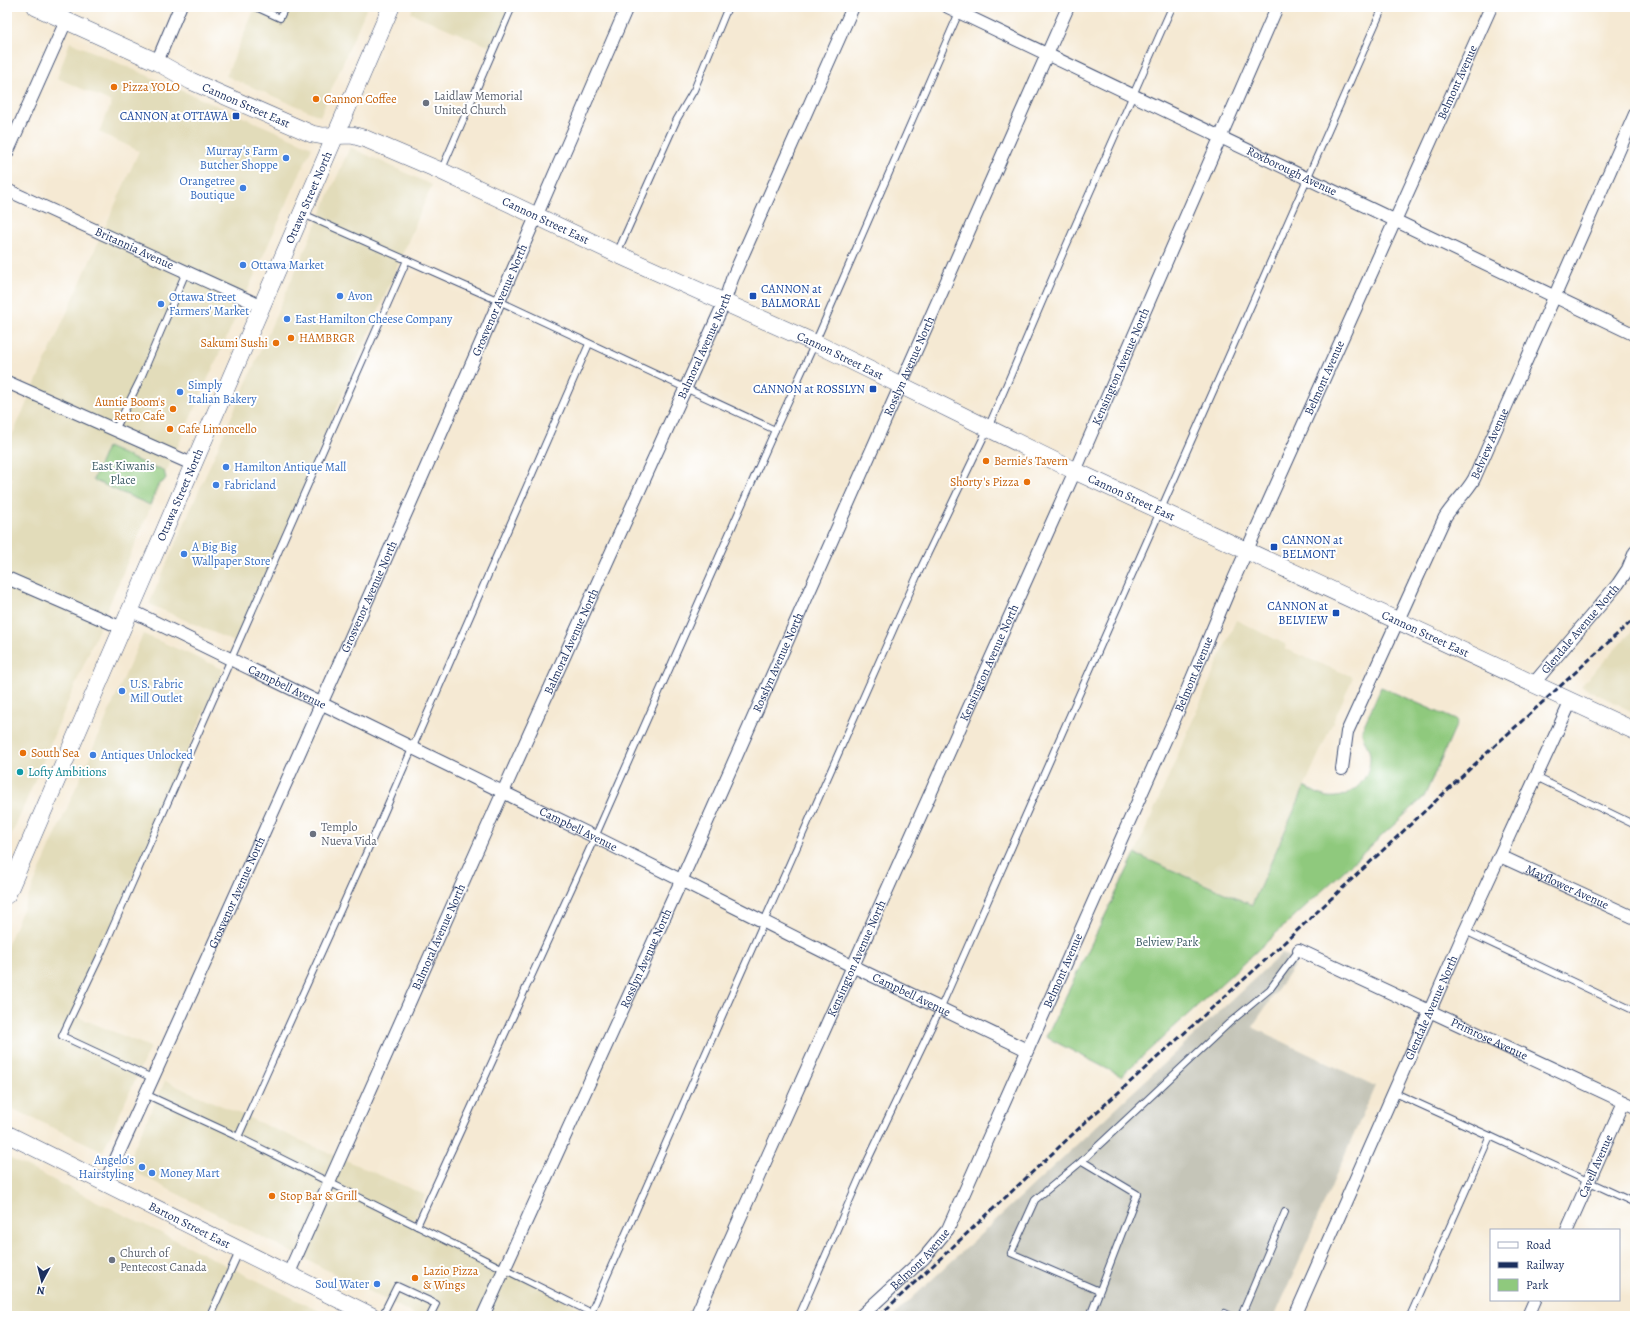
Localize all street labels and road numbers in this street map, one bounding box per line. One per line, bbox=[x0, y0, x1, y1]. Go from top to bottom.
street label: Belmont Avenue bbox=[1433, 42, 1481, 122]
street label: Cannon Street East bbox=[200, 79, 293, 131]
street label: Roxborough Avenue bbox=[1244, 143, 1340, 200]
street label: Ottawa Street North bbox=[282, 148, 336, 246]
street label: Cannon Street East bbox=[500, 193, 592, 248]
street label: Britannia Avenue bbox=[92, 223, 176, 273]
street label: Grosvenor Avenue North bbox=[468, 241, 531, 359]
street label: Balmoral Avenue North bbox=[674, 290, 735, 402]
street label: Kensington Avenue North bbox=[1088, 305, 1153, 428]
street label: Rosslyn Avenue North bbox=[880, 313, 938, 419]
street label: Cannon Street East bbox=[794, 328, 886, 383]
street label: Belmont Avenue bbox=[1301, 338, 1348, 418]
street label: Belview Avenue bbox=[1467, 406, 1512, 482]
street label: Ottawa Street North bbox=[153, 446, 207, 544]
street label: Cannon Street East bbox=[1085, 470, 1178, 524]
street label: Grosvenor Avenue North bbox=[337, 538, 401, 655]
street label: Glendale Avenue North bbox=[1537, 580, 1623, 677]
street label: Balmoral Avenue North bbox=[540, 585, 602, 697]
street label: Kensington Avenue North bbox=[956, 601, 1022, 724]
street label: Cannon Street East bbox=[1379, 607, 1472, 661]
street label: Rosslyn Avenue North bbox=[749, 610, 807, 715]
street label: Belmont Avenue bbox=[1171, 634, 1217, 714]
street label: Campbell Avenue bbox=[246, 661, 329, 713]
street label: Campbell Avenue bbox=[537, 803, 620, 855]
street label: Grosvenor Avenue North bbox=[205, 834, 269, 951]
street label: Mayflower Avenue bbox=[1523, 861, 1611, 913]
street label: Balmoral Avenue North bbox=[408, 881, 469, 993]
street label: Kensington Avenue North bbox=[823, 897, 890, 1019]
street label: Rosslyn Avenue North bbox=[616, 906, 676, 1011]
street label: Belmont Avenue bbox=[1039, 931, 1086, 1010]
street label: Glendale Avenue North bbox=[1401, 952, 1462, 1063]
street label: Campbell Avenue bbox=[870, 969, 953, 1020]
street label: Primrose Avenue bbox=[1448, 1014, 1530, 1064]
street label: Cavell Avenue bbox=[1574, 1132, 1617, 1200]
street label: Barton Street East bbox=[146, 1198, 233, 1252]
street label: Belmont Avenue bbox=[886, 1225, 953, 1293]

